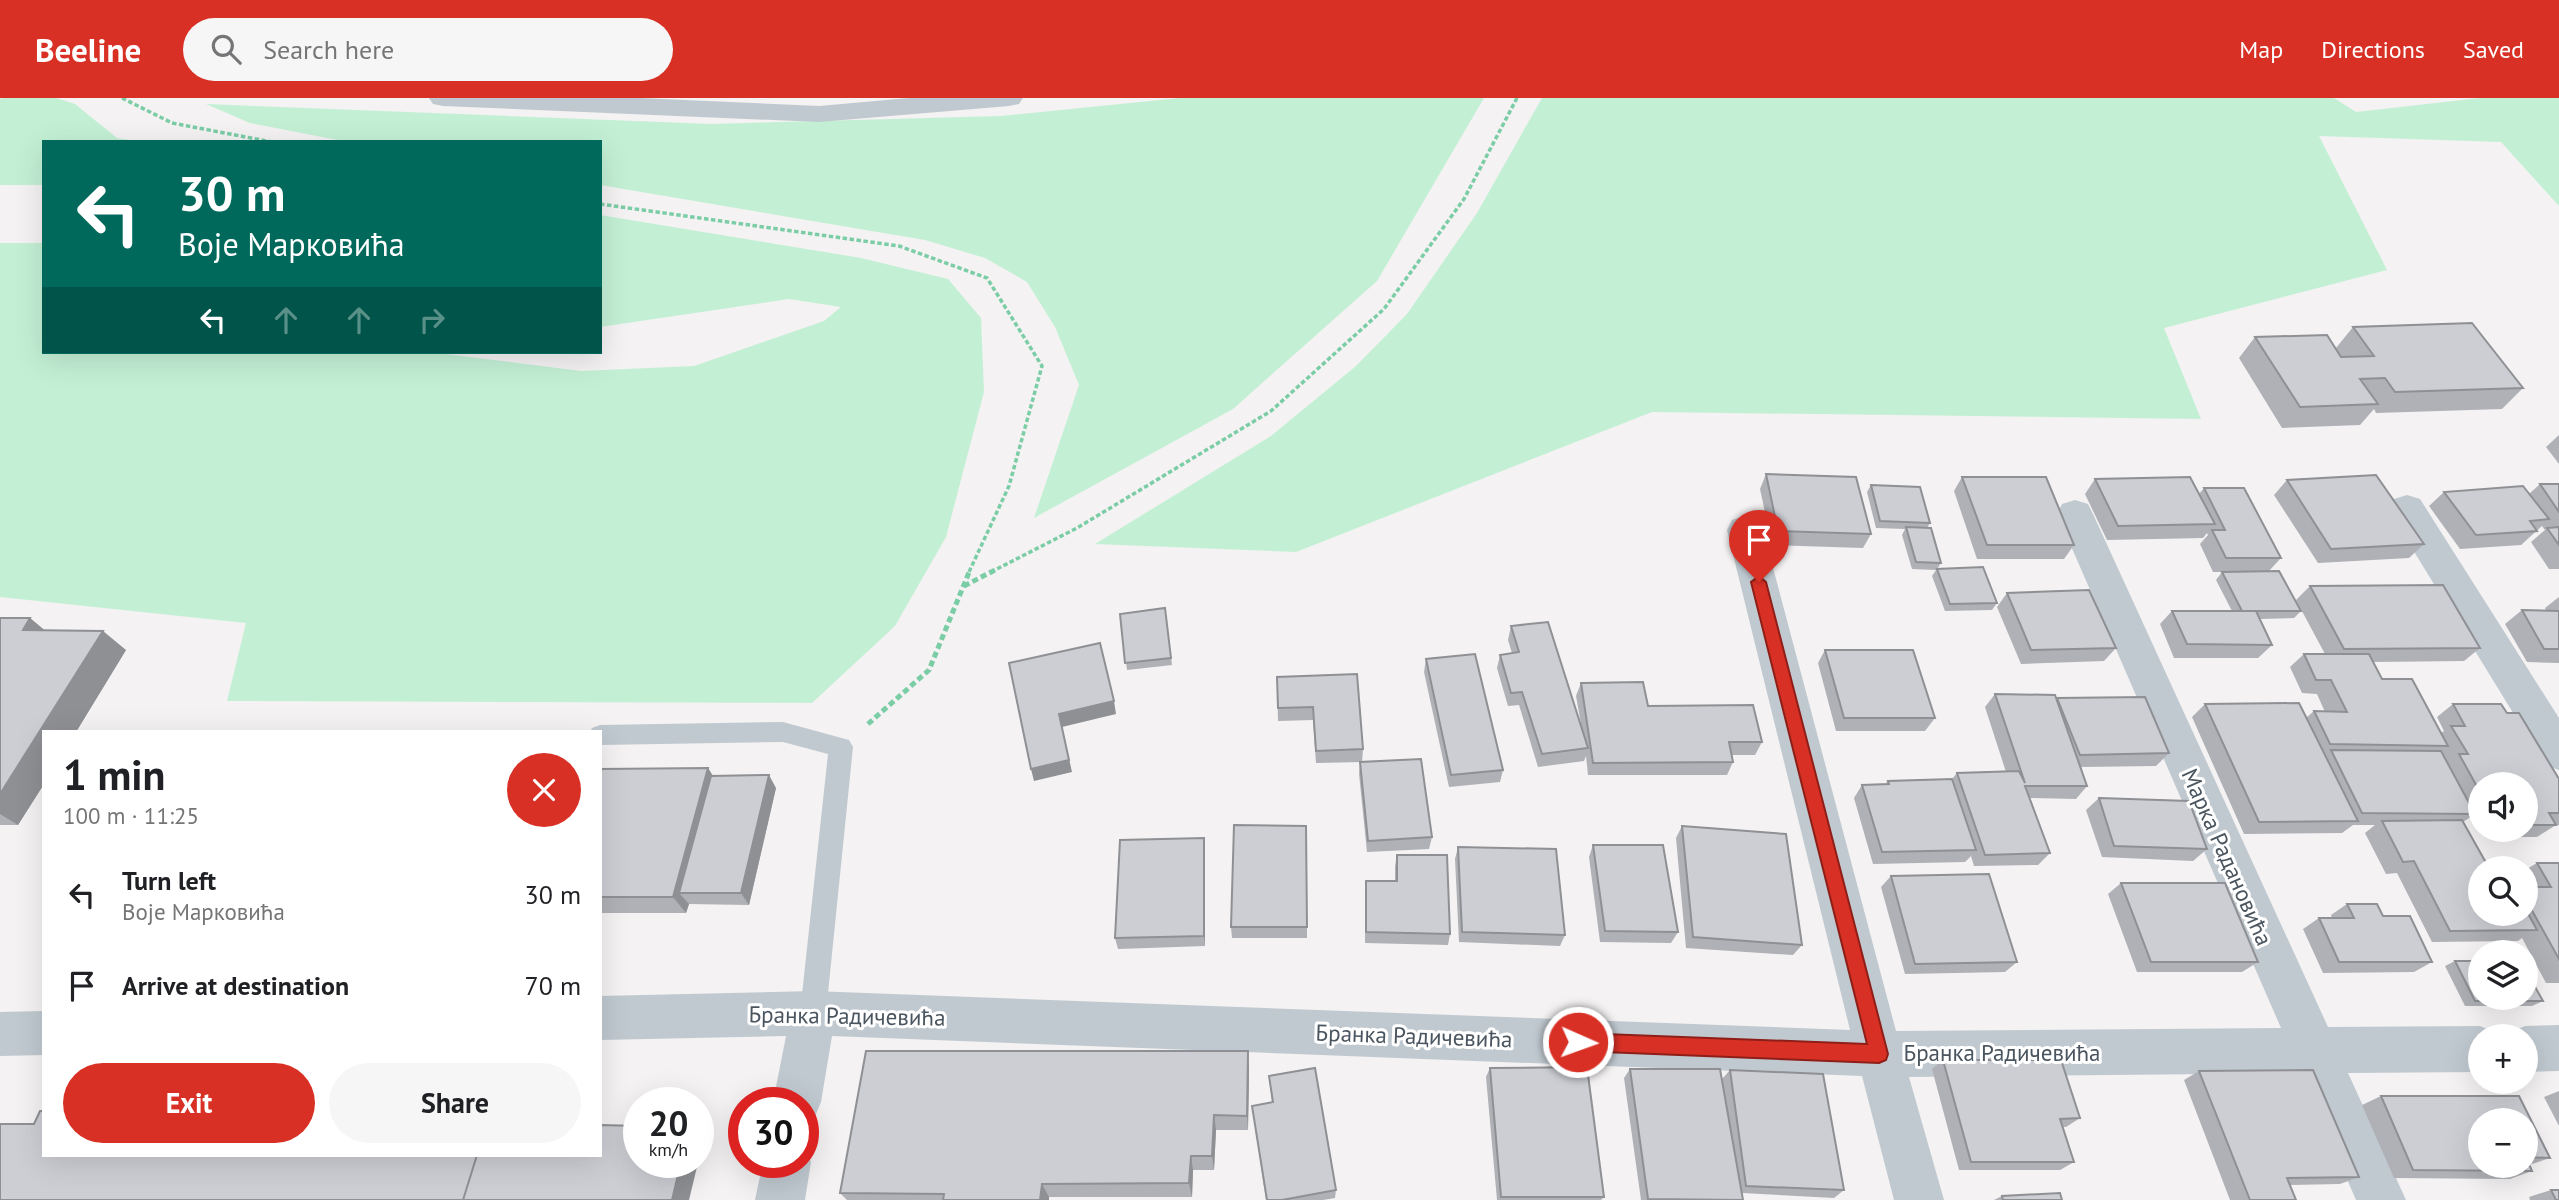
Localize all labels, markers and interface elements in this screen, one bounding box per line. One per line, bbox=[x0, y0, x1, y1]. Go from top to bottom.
search box bbox=[183, 18, 673, 81]
text: Beeline bbox=[35, 28, 141, 71]
icon: search bbox=[207, 30, 245, 68]
text: Search here bbox=[263, 33, 394, 66]
text: Map bbox=[2239, 34, 2283, 65]
text: Directions bbox=[2321, 34, 2425, 65]
text: Saved bbox=[2463, 34, 2524, 65]
text: 30 m bbox=[178, 161, 285, 225]
icon: left bbox=[63, 168, 154, 259]
text: Воје Марковића bbox=[178, 223, 405, 265]
icon: left bbox=[194, 301, 232, 339]
icon: ahead bbox=[267, 301, 305, 339]
icon: ahead bbox=[340, 301, 378, 339]
icon: right bbox=[413, 301, 451, 339]
pin bbox=[1729, 510, 1789, 582]
icon: arrive bbox=[1740, 521, 1778, 559]
text: 1 min bbox=[63, 747, 165, 802]
button: close bbox=[507, 753, 581, 827]
street label: Марка Радановића bbox=[2175, 764, 2279, 950]
map controls bbox=[2468, 772, 2538, 1178]
button: sound bbox=[2468, 772, 2538, 842]
text: 100 m · 11:25 bbox=[63, 801, 199, 830]
button: search bbox=[2468, 856, 2538, 926]
text: Turn left bbox=[122, 864, 216, 897]
icon: left bbox=[63, 876, 101, 914]
text: 30 m bbox=[525, 878, 581, 911]
text: Воје Марковића bbox=[122, 897, 285, 926]
button: layers bbox=[2468, 940, 2538, 1010]
icon: arrive bbox=[63, 967, 101, 1005]
text: Arrive at destination bbox=[122, 969, 349, 1002]
text: 70 m bbox=[525, 969, 581, 1002]
street label: Бранка Радичевића bbox=[748, 999, 946, 1032]
position arrow bbox=[1541, 1005, 1615, 1079]
street label: Бранка Радичевића bbox=[1315, 1018, 1513, 1053]
button: + bbox=[2468, 1024, 2538, 1094]
street label: Бранка Радичевића bbox=[1904, 1038, 2100, 1067]
button: Exit bbox=[63, 1063, 315, 1143]
button: Share bbox=[329, 1063, 581, 1143]
speed limit sign: 30 bbox=[728, 1087, 819, 1178]
text: 20 bbox=[649, 1100, 688, 1146]
button: − bbox=[2468, 1108, 2538, 1178]
text: km/h bbox=[649, 1138, 688, 1161]

